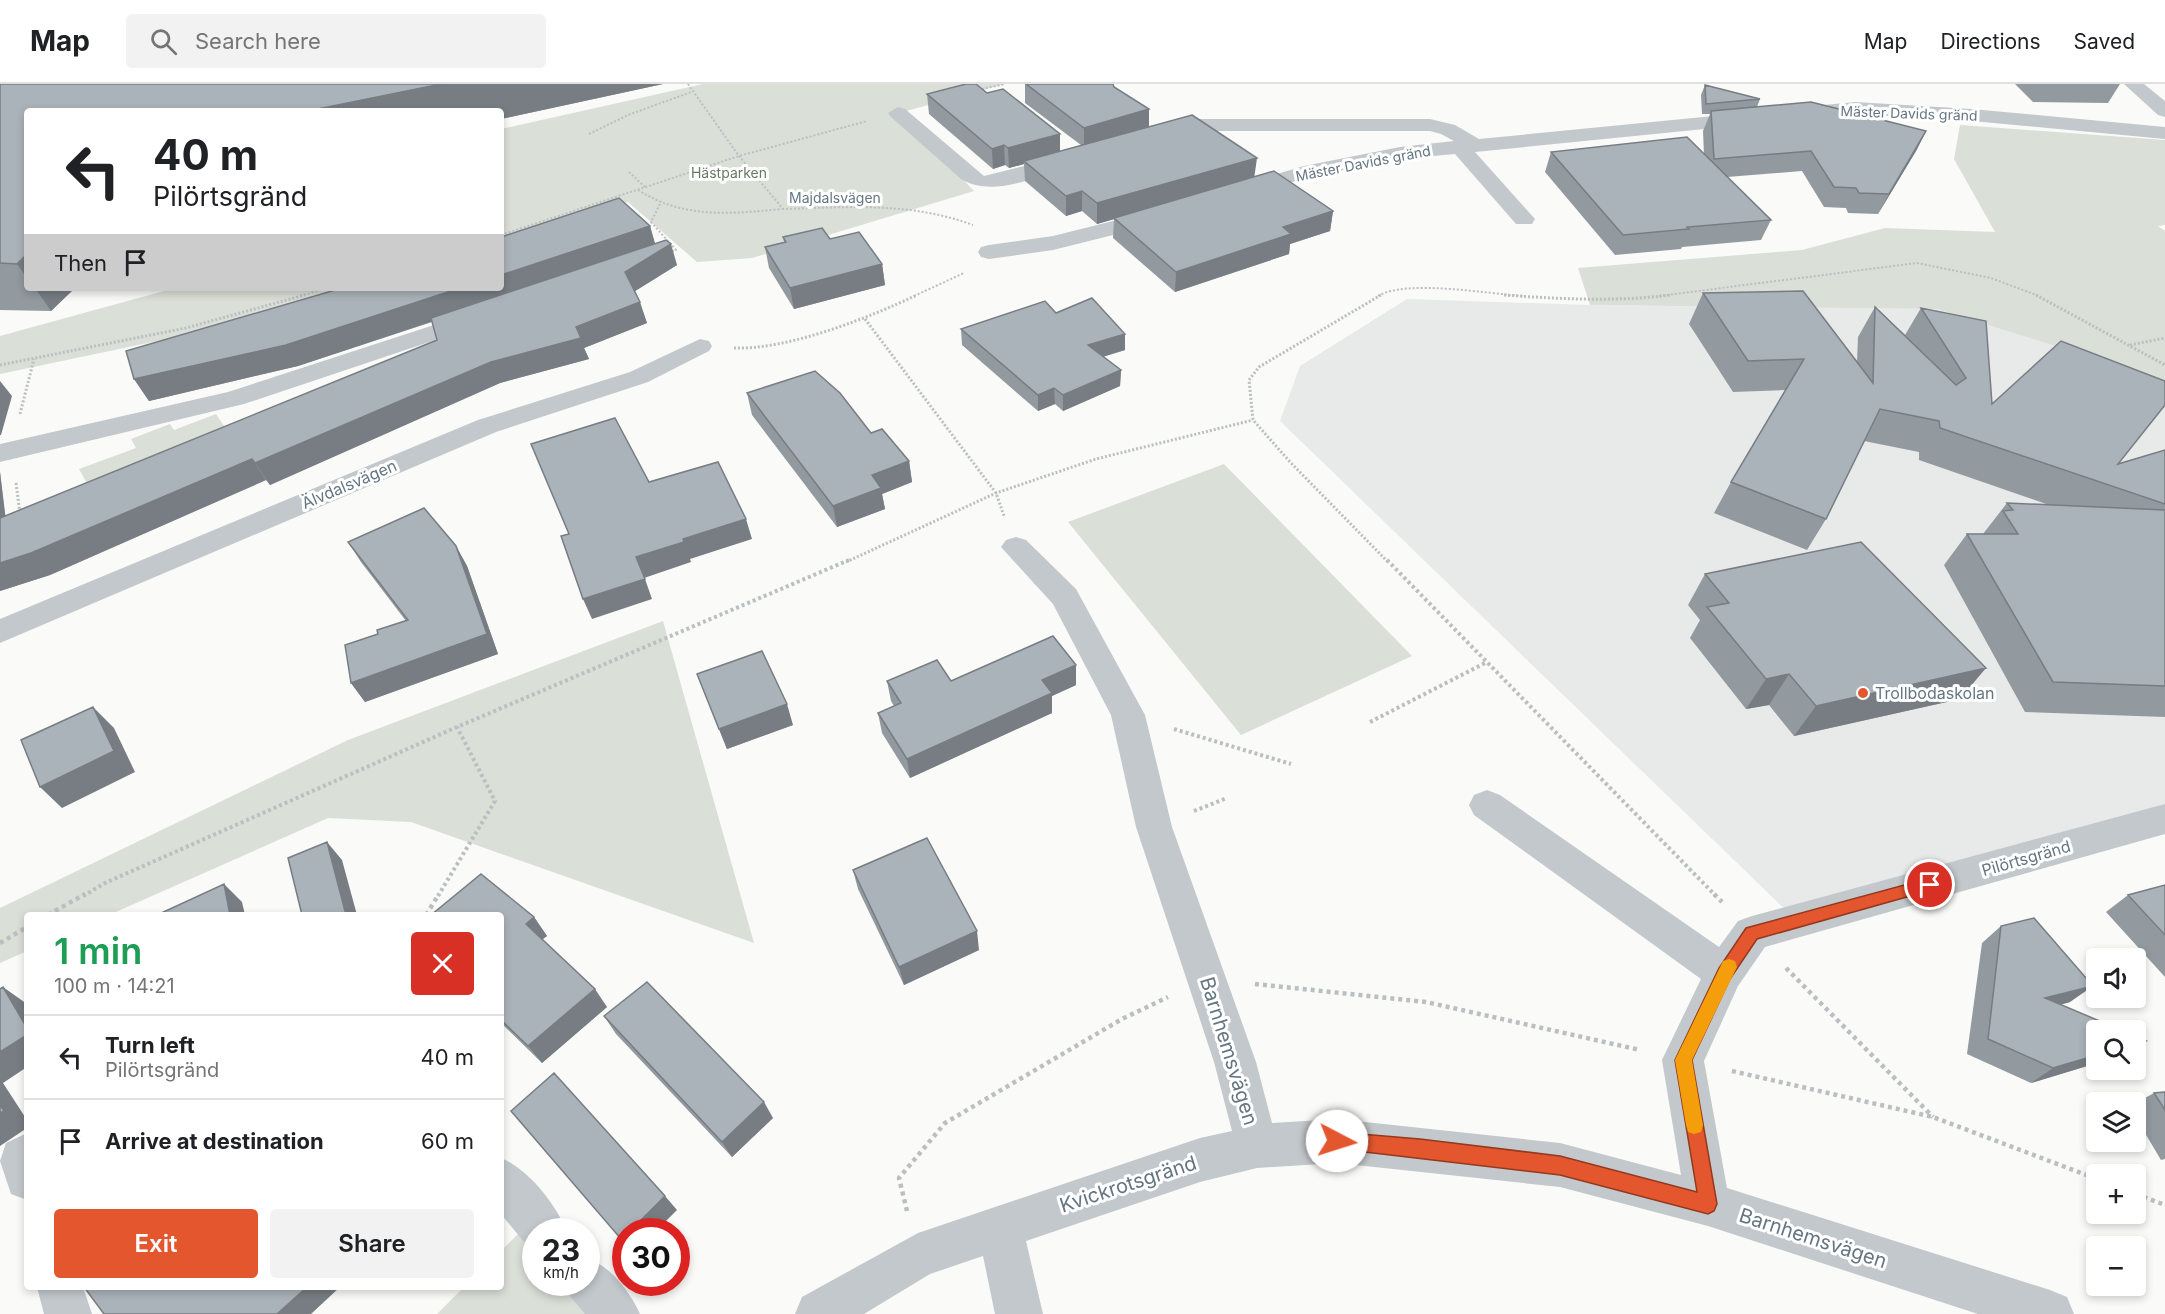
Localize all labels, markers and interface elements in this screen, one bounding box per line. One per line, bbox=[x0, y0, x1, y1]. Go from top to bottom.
search box bbox=[126, 14, 546, 68]
text: Map bbox=[30, 24, 90, 58]
icon: search bbox=[147, 25, 180, 58]
text: Search here bbox=[195, 28, 321, 54]
text: Map bbox=[1864, 29, 1907, 54]
text: Directions bbox=[1940, 29, 2041, 54]
text: Saved bbox=[2074, 29, 2135, 54]
street label: Mäster Davids gränd bbox=[1840, 102, 1978, 124]
text: 40 m bbox=[153, 129, 258, 180]
icon: left bbox=[54, 132, 132, 210]
street label: Mäster Davids gränd bbox=[1294, 142, 1432, 184]
park label: Hästparken bbox=[691, 164, 767, 181]
text: Pilörtsgränd bbox=[153, 180, 307, 213]
street label: Majdalsvägen bbox=[789, 189, 881, 206]
icon: arrive bbox=[119, 246, 152, 279]
text: Then bbox=[54, 250, 107, 276]
street label: Älvdalsvägen bbox=[298, 455, 400, 513]
place label: Trollbodaskolan bbox=[1875, 683, 1994, 703]
marker: Trollbodaskolan bbox=[1856, 686, 1870, 700]
street label: Pilörtsgränd bbox=[1979, 836, 2073, 880]
pin bbox=[1904, 859, 1955, 910]
icon: arrive bbox=[1913, 868, 1946, 901]
text: 1 min bbox=[54, 929, 142, 973]
button: close bbox=[411, 932, 474, 995]
map controls bbox=[2086, 948, 2146, 1296]
button: sound bbox=[2086, 948, 2146, 1008]
text: 100 m · 14:21 bbox=[54, 974, 175, 998]
street label: Barnhemsvägen bbox=[1195, 974, 1263, 1128]
button: search bbox=[2086, 1020, 2146, 1080]
text: Turn left bbox=[105, 1032, 195, 1058]
icon: left bbox=[54, 1041, 87, 1074]
text: 40 m bbox=[420, 1044, 474, 1070]
text: Pilörtsgränd bbox=[105, 1058, 219, 1082]
button: layers bbox=[2086, 1092, 2146, 1152]
position arrow bbox=[1305, 1109, 1369, 1173]
icon: arrive bbox=[54, 1125, 87, 1158]
text: Arrive at destination bbox=[105, 1128, 324, 1154]
text: 60 m bbox=[421, 1128, 474, 1154]
street label: Kvickrotsgränd bbox=[1057, 1151, 1199, 1217]
button: + bbox=[2086, 1164, 2146, 1224]
street label: Barnhemsvägen bbox=[1736, 1203, 1890, 1273]
button: Exit bbox=[54, 1209, 258, 1278]
button: Share bbox=[270, 1209, 474, 1278]
speed limit sign: 30 bbox=[612, 1218, 690, 1296]
text: 23 bbox=[542, 1232, 580, 1268]
button: − bbox=[2086, 1236, 2146, 1296]
text: km/h bbox=[543, 1263, 579, 1282]

